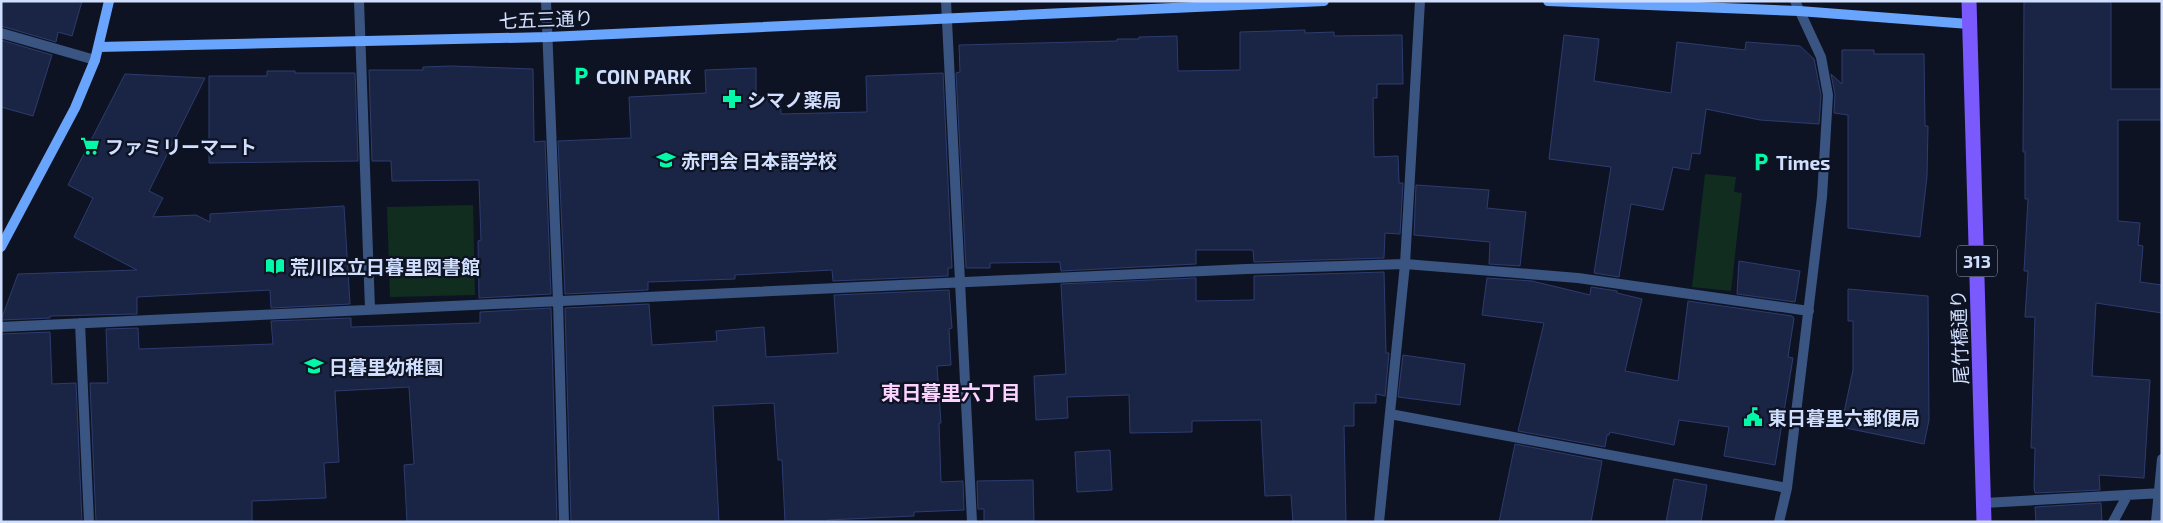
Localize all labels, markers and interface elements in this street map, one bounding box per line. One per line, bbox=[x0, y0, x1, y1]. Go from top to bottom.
street label: 七五三通り bbox=[498, 6, 594, 32]
parking icon: COIN PARK bbox=[570, 65, 592, 87]
place label: COIN PARK bbox=[596, 65, 691, 88]
pharmacy icon: シマノ薬局 bbox=[721, 88, 743, 110]
place label: シマノ薬局 bbox=[747, 88, 841, 111]
supermarket icon: ファミリーマート bbox=[79, 135, 101, 157]
place label: ファミリーマート bbox=[105, 135, 257, 158]
school or university icon: 赤門会 日本語学校 bbox=[655, 149, 677, 171]
place label: 赤門会 日本語学校 bbox=[681, 149, 837, 172]
parking icon: Times bbox=[1750, 151, 1772, 173]
place label: Times bbox=[1776, 151, 1830, 174]
road number: 313 bbox=[1957, 246, 1997, 276]
library icon: 荒川区立日暮里図書館 bbox=[264, 255, 286, 277]
place label: 荒川区立日暮里図書館 bbox=[290, 255, 480, 278]
street label: 尾竹橋通り bbox=[1946, 289, 1972, 385]
school or university icon: 日暮里幼稚園 bbox=[303, 355, 325, 377]
place label: 日暮里幼稚園 bbox=[329, 355, 443, 378]
district label: 東日暮里六丁目 bbox=[881, 380, 1021, 404]
public building icon: 東日暮里六郵便局 bbox=[1742, 406, 1764, 428]
place label: 東日暮里六郵便局 bbox=[1768, 406, 1920, 429]

